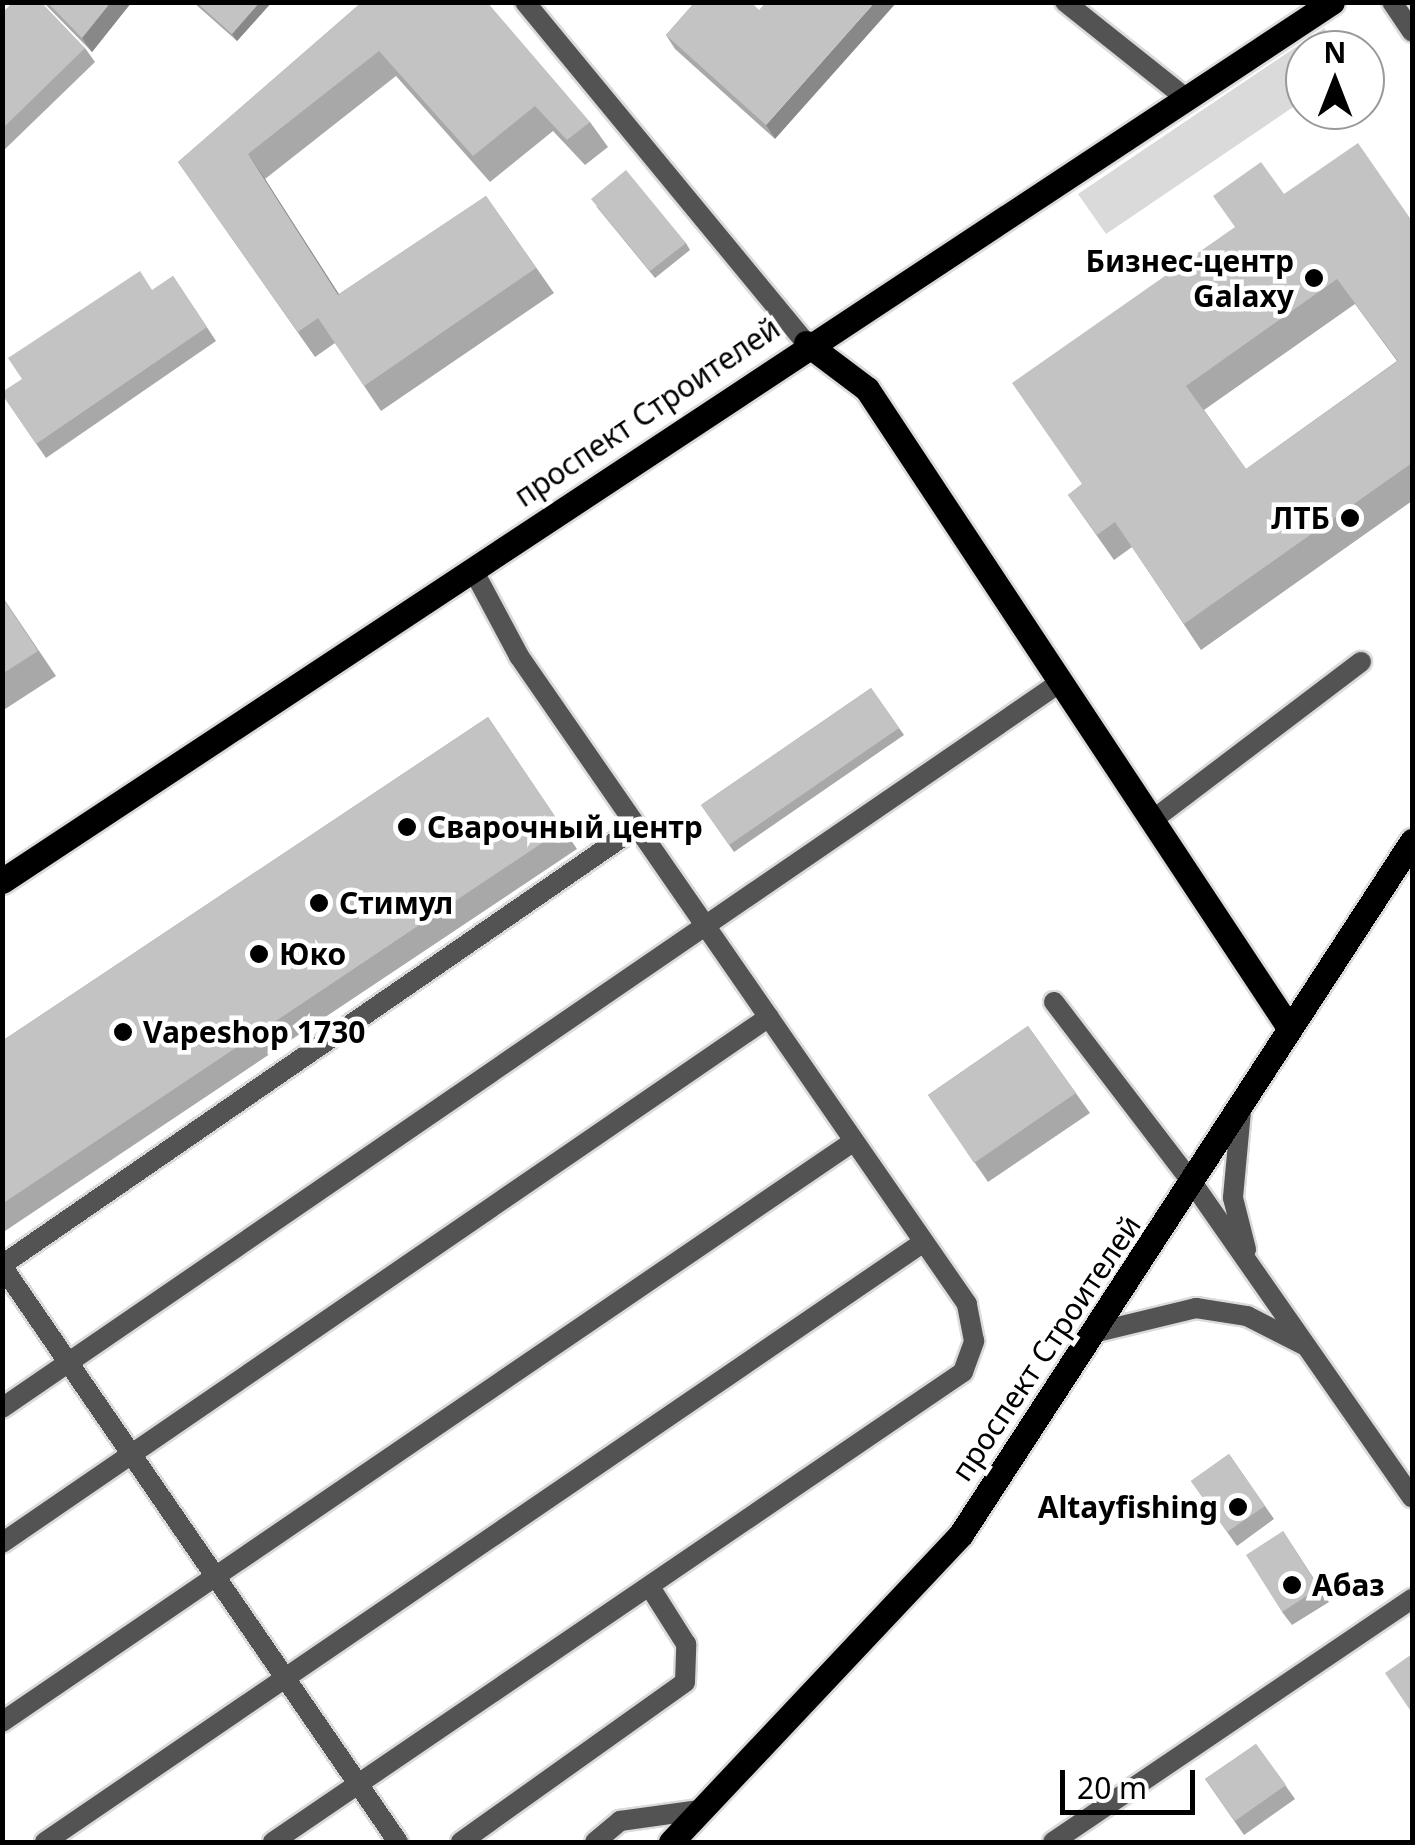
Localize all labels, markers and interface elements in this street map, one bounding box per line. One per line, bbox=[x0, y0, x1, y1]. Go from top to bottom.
north arrow bbox=[1285, 30, 1385, 130]
text: N bbox=[1324, 33, 1346, 71]
place label: Бизнес-центр Galaxy bbox=[1085, 243, 1294, 314]
marker: Бизнес-центр Galaxy bbox=[1303, 267, 1325, 289]
street label: проспект Строителей bbox=[508, 310, 786, 514]
place label: ЛТБ bbox=[1271, 500, 1330, 536]
marker: ЛТБ bbox=[1339, 507, 1361, 529]
place label: Сварочный центр bbox=[427, 809, 703, 845]
marker: Сварочный центр bbox=[396, 816, 418, 838]
place label: Стимул bbox=[339, 885, 453, 921]
marker: Стимул bbox=[308, 892, 330, 914]
place label: Юко bbox=[279, 936, 346, 972]
marker: Юко bbox=[248, 943, 270, 965]
place label: Vapeshop 1730 bbox=[143, 1014, 365, 1050]
marker: Vapeshop 1730 bbox=[112, 1021, 134, 1043]
street label: проспект Строителей bbox=[944, 1209, 1148, 1487]
place label: Altayfishing bbox=[1038, 1489, 1218, 1525]
marker: Altayfishing bbox=[1227, 1496, 1249, 1518]
place label: Абаз bbox=[1312, 1567, 1385, 1603]
marker: Абаз bbox=[1281, 1574, 1303, 1596]
scale bar bbox=[1065, 1750, 1200, 1812]
text: 20 m bbox=[1077, 1767, 1147, 1808]

